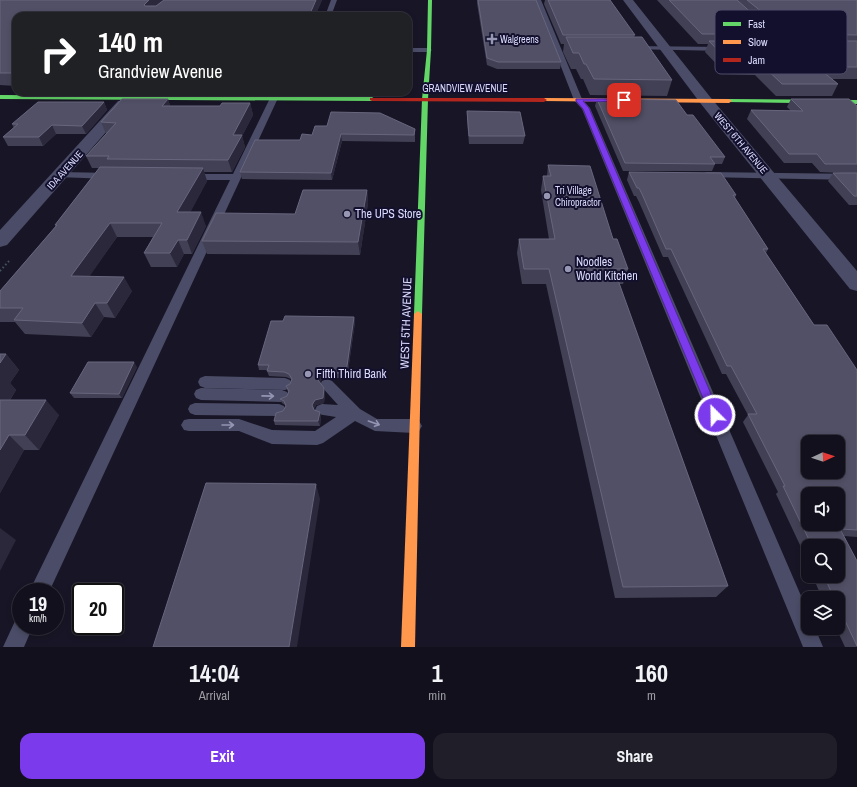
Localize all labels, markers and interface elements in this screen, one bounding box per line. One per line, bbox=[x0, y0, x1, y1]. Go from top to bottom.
legend bbox=[715, 10, 847, 74]
text: Fast bbox=[748, 17, 766, 31]
text: 140 m bbox=[98, 23, 163, 61]
icon: right bbox=[32, 28, 84, 80]
place label: Walgreens bbox=[500, 33, 539, 46]
marker: Walgreens bbox=[487, 34, 497, 44]
text: Slow bbox=[748, 35, 768, 49]
text: Jam bbox=[748, 53, 765, 67]
text: Grandview Avenue bbox=[98, 59, 222, 84]
street label: GRANDVIEW AVENUE bbox=[422, 82, 508, 95]
pin bbox=[607, 83, 641, 117]
icon: arrive bbox=[613, 89, 635, 111]
street label: WEST 6TH AVENUE bbox=[712, 110, 770, 176]
street label: IDA AVENUE bbox=[44, 148, 86, 192]
place label: Tri Village Chiropractor bbox=[555, 184, 601, 209]
marker: Tri Village Chiropractor bbox=[542, 191, 552, 201]
place label: The UPS Store bbox=[355, 206, 421, 222]
marker: The UPS Store bbox=[342, 209, 352, 219]
place label: Noodles World Kitchen bbox=[576, 254, 638, 284]
marker: Noodles World Kitchen bbox=[563, 264, 573, 274]
street label: WEST 5TH AVENUE bbox=[396, 277, 416, 369]
place label: Fifth Third Bank bbox=[316, 366, 386, 382]
marker: Fifth Third Bank bbox=[303, 369, 313, 379]
one-way arrow bbox=[261, 392, 274, 400]
position arrow bbox=[694, 394, 736, 436]
one-way arrow bbox=[368, 420, 381, 427]
one-way arrow bbox=[221, 421, 234, 429]
north arrow bbox=[801, 435, 845, 479]
map controls bbox=[801, 435, 845, 635]
button: sound bbox=[801, 487, 845, 531]
button: search bbox=[801, 539, 845, 583]
speed limit sign: 20 bbox=[72, 583, 124, 635]
text: 19 bbox=[29, 590, 47, 617]
button: layers bbox=[801, 591, 845, 635]
text: km/h bbox=[29, 612, 47, 625]
text: 14:04 bbox=[189, 657, 239, 689]
text: 1 bbox=[432, 657, 443, 689]
text: 160 bbox=[635, 657, 668, 689]
text: Arrival bbox=[199, 687, 230, 704]
text: min bbox=[428, 687, 446, 704]
text: m bbox=[647, 687, 656, 704]
button: Exit bbox=[20, 733, 425, 779]
button: Share bbox=[433, 733, 837, 779]

